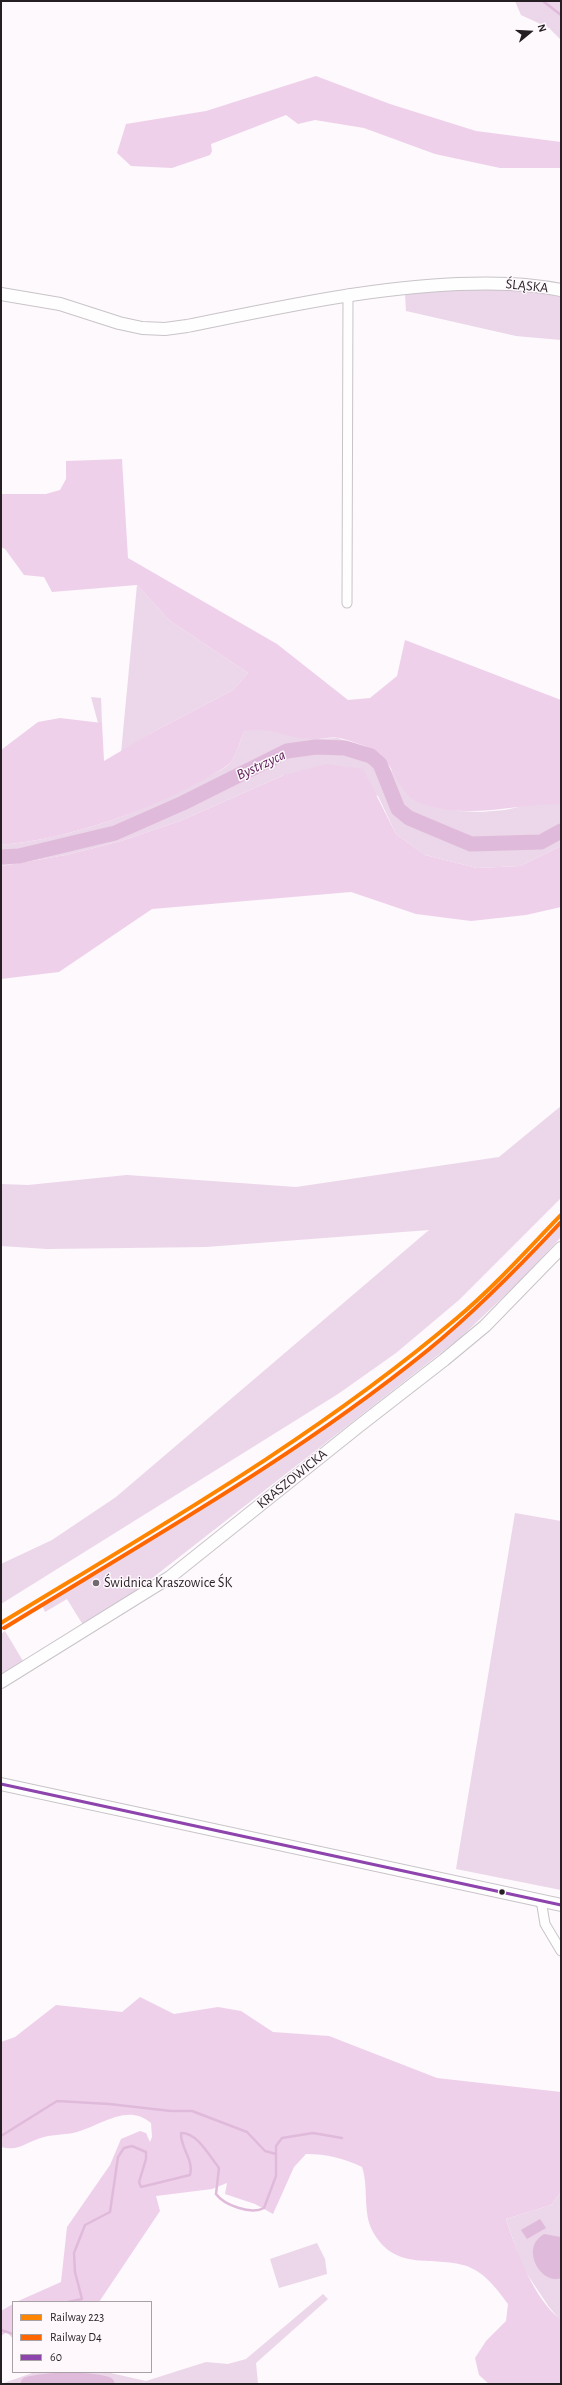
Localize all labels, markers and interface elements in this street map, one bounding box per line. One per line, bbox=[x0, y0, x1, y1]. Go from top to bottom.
north arrow bbox=[510, 12, 550, 52]
text: N bbox=[535, 23, 548, 33]
street label: ŚLĄSKA bbox=[505, 275, 549, 297]
water label: Bystrzyca bbox=[234, 746, 288, 784]
street label: KRASZOWICKA bbox=[254, 1446, 330, 1512]
place label: Świdnica Kraszowice ŚK bbox=[104, 1575, 232, 1591]
marker: Świdnica Kraszowice ŚK bbox=[91, 1578, 101, 1588]
unlabelled marker bbox=[497, 1887, 507, 1897]
legend bbox=[12, 2301, 152, 2373]
text: Railway 223 bbox=[50, 2311, 104, 2323]
text: Railway D4 bbox=[50, 2331, 102, 2343]
text: 60 bbox=[50, 2351, 62, 2363]

